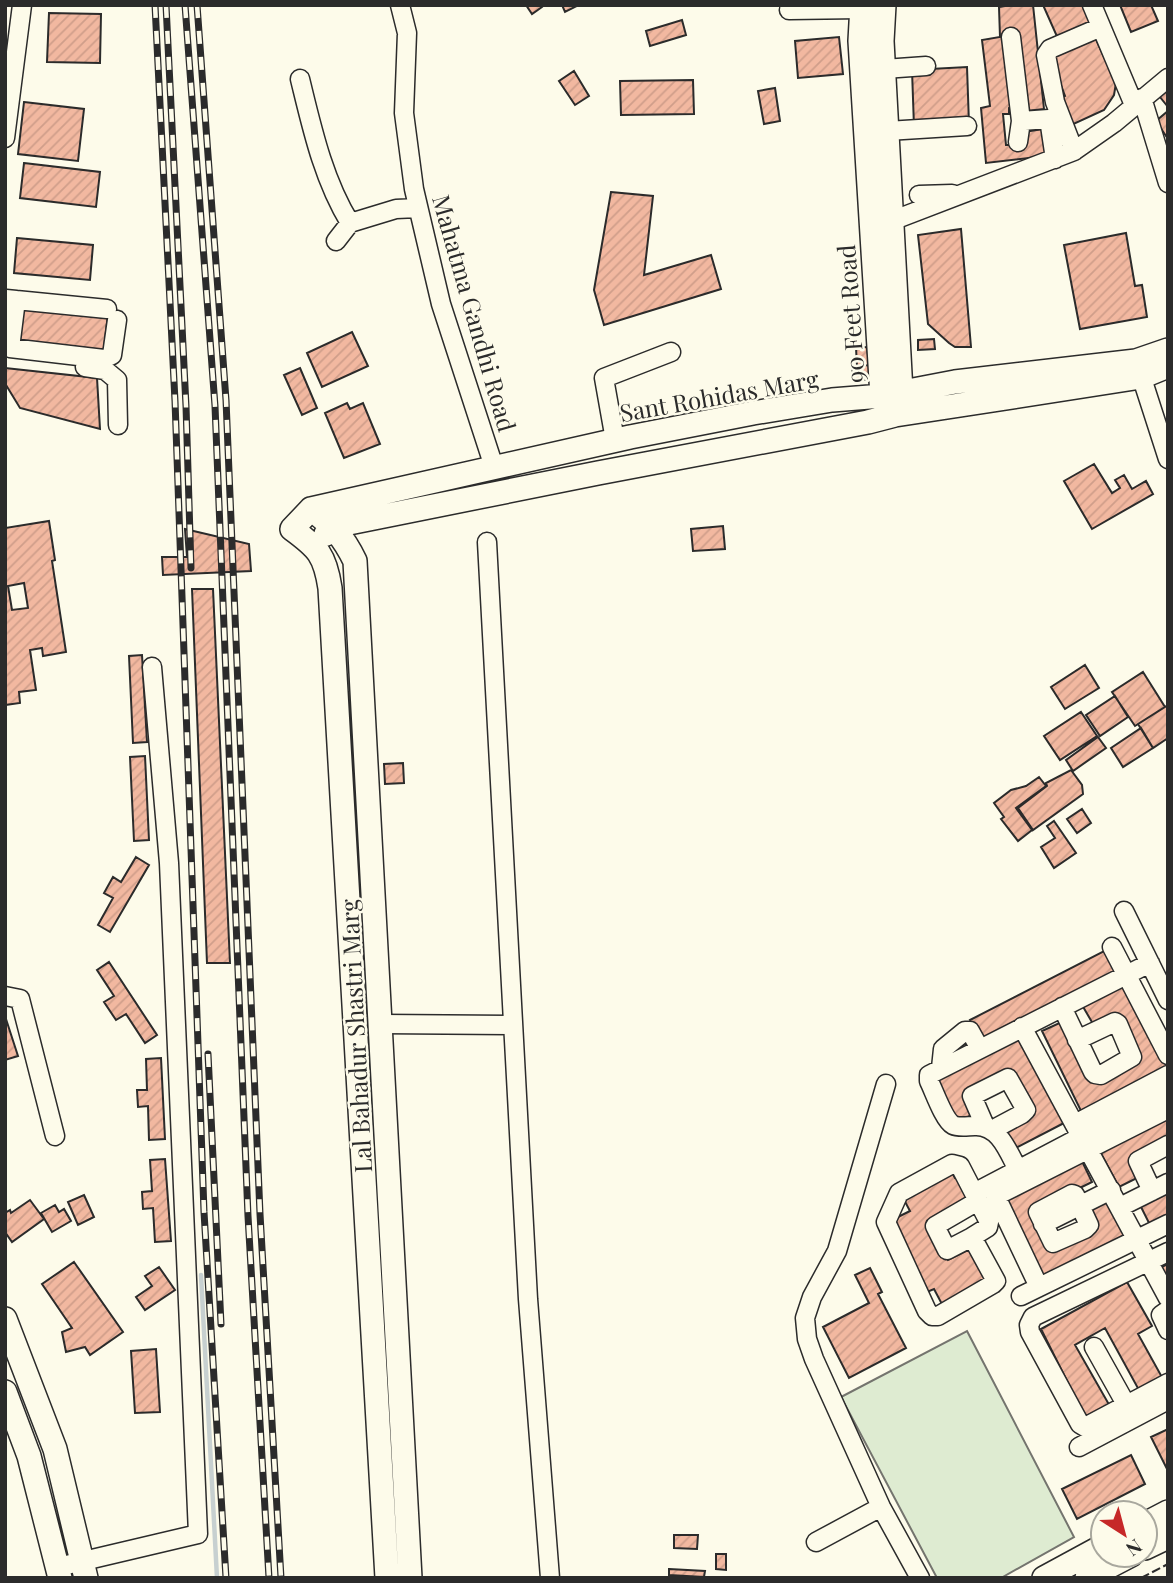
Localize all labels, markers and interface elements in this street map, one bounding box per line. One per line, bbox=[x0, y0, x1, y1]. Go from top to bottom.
street label: Mahatma Gandhi Road bbox=[426, 191, 524, 435]
street label: 90 Feet Road bbox=[829, 244, 871, 384]
street label: Sant Rohidas Marg bbox=[617, 362, 821, 428]
street label: Lal Bahadur Shastri Marg bbox=[332, 898, 378, 1174]
north arrow bbox=[1089, 1499, 1159, 1569]
text: N bbox=[1121, 1534, 1148, 1563]

